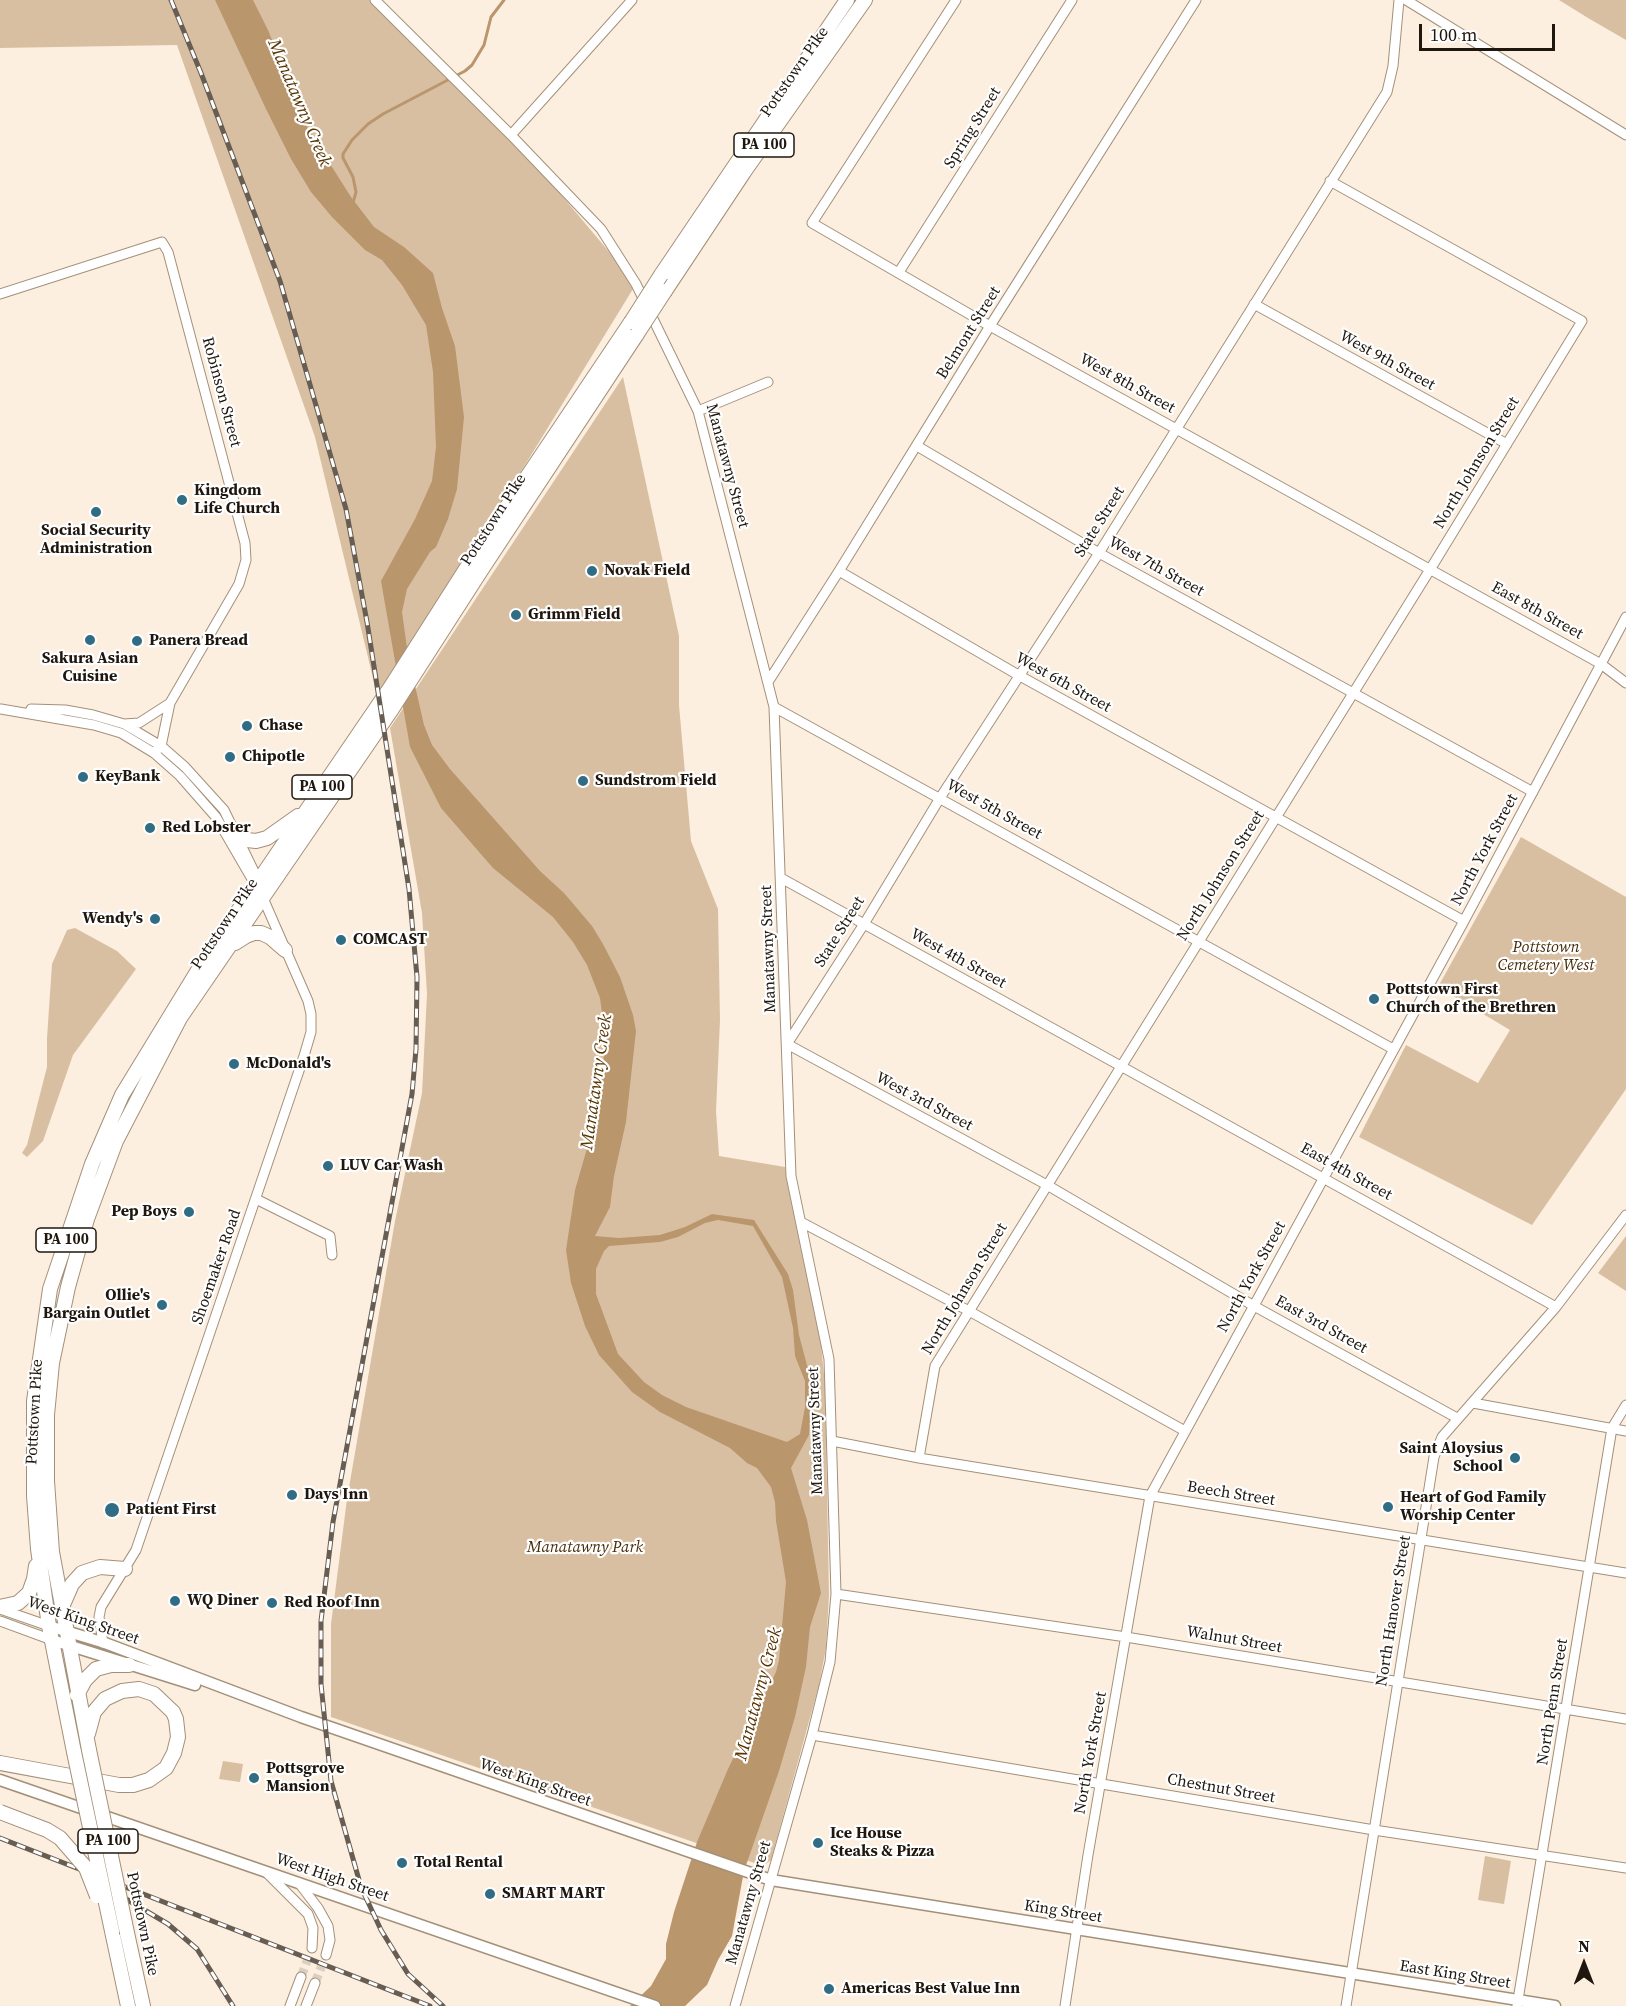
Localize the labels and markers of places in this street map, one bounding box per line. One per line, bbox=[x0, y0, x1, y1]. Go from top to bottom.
place label: Kingdom Life Church bbox=[194, 481, 280, 519]
marker: Kingdom Life Church bbox=[175, 493, 189, 507]
marker: Social Security Administration bbox=[89, 505, 103, 519]
place label: Social Security Administration bbox=[40, 521, 152, 559]
place label: Novak Field bbox=[604, 561, 690, 581]
marker: Novak Field bbox=[585, 564, 599, 578]
place label: Grimm Field bbox=[528, 605, 620, 625]
marker: Grimm Field bbox=[509, 608, 523, 622]
place label: Panera Bread bbox=[149, 631, 248, 651]
marker: Sakura Asian Cuisine bbox=[83, 633, 97, 647]
marker: Panera Bread bbox=[130, 634, 144, 648]
place label: Sakura Asian Cuisine bbox=[42, 649, 138, 687]
place label: Chase bbox=[259, 716, 303, 736]
marker: Chase bbox=[240, 719, 254, 733]
place label: Chipotle bbox=[242, 747, 305, 767]
marker: Chipotle bbox=[223, 750, 237, 764]
place label: KeyBank bbox=[95, 767, 160, 787]
marker: KeyBank bbox=[76, 770, 90, 784]
place label: Sundstrom Field bbox=[595, 771, 716, 791]
marker: Sundstrom Field bbox=[576, 774, 590, 788]
place label: Red Lobster bbox=[162, 818, 251, 838]
marker: Red Lobster bbox=[143, 821, 157, 835]
place label: Wendy's bbox=[82, 909, 143, 929]
marker: Wendy's bbox=[148, 912, 162, 926]
place label: COMCAST bbox=[353, 930, 427, 950]
marker: COMCAST bbox=[334, 933, 348, 947]
place label: Pottstown First Church of the Brethren bbox=[1386, 980, 1556, 1018]
marker: Pottstown First Church of the Brethren bbox=[1367, 992, 1381, 1006]
place label: McDonald's bbox=[246, 1054, 331, 1074]
marker: McDonald's bbox=[227, 1057, 241, 1071]
place label: LUV Car Wash bbox=[340, 1156, 443, 1176]
marker: LUV Car Wash bbox=[321, 1159, 335, 1173]
place label: Pep Boys bbox=[111, 1202, 177, 1222]
marker: Pep Boys bbox=[182, 1205, 196, 1219]
place label: Ollie's Bargain Outlet bbox=[43, 1286, 150, 1324]
marker: Ollie's Bargain Outlet bbox=[155, 1298, 169, 1312]
place label: Saint Aloysius School bbox=[1399, 1439, 1503, 1477]
marker: Saint Aloysius School bbox=[1508, 1451, 1522, 1465]
place label: Days Inn bbox=[304, 1485, 368, 1505]
marker: Days Inn bbox=[285, 1488, 299, 1502]
place label: Heart of God Family Worship Center bbox=[1400, 1488, 1546, 1526]
place label: Patient First bbox=[126, 1500, 216, 1520]
marker: Heart of God Family Worship Center bbox=[1381, 1500, 1395, 1514]
marker: Patient First bbox=[103, 1501, 121, 1519]
place label: WQ Diner bbox=[187, 1591, 259, 1611]
place label: Red Roof Inn bbox=[284, 1593, 380, 1613]
marker: WQ Diner bbox=[168, 1594, 182, 1608]
marker: Red Roof Inn bbox=[265, 1596, 279, 1610]
place label: Pottsgrove Mansion bbox=[266, 1759, 344, 1797]
marker: Pottsgrove Mansion bbox=[247, 1771, 261, 1785]
place label: Ice House Steaks & Pizza bbox=[830, 1824, 934, 1862]
marker: Ice House Steaks & Pizza bbox=[811, 1836, 825, 1850]
place label: Total Rental bbox=[414, 1853, 503, 1873]
marker: Total Rental bbox=[395, 1856, 409, 1870]
place label: SMART MART bbox=[502, 1884, 605, 1904]
marker: SMART MART bbox=[483, 1887, 497, 1901]
place label: Americas Best Value Inn bbox=[841, 1979, 1020, 1999]
marker: Americas Best Value Inn bbox=[822, 1982, 836, 1996]

